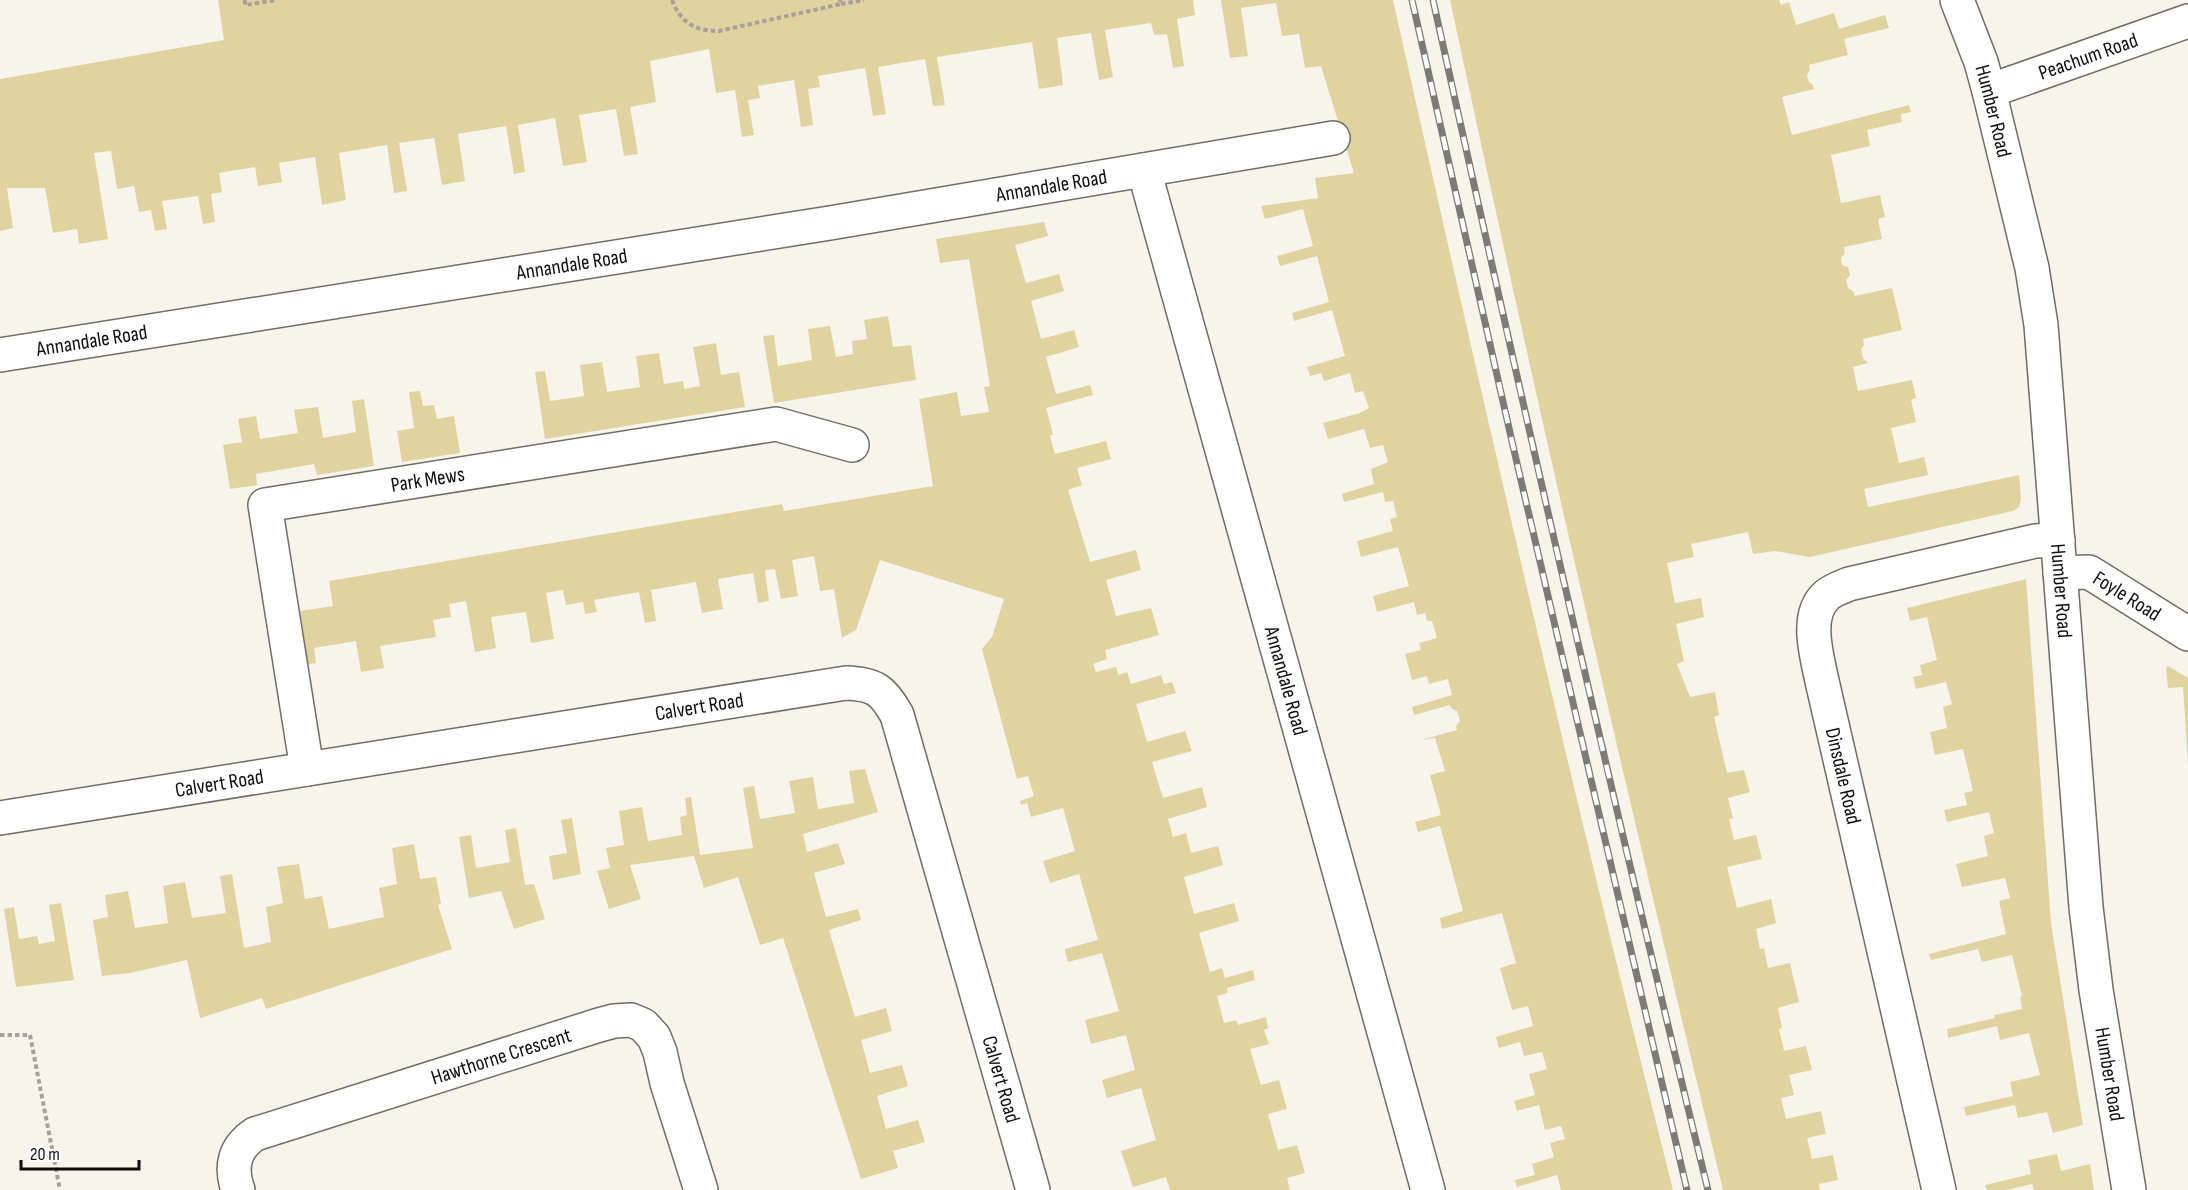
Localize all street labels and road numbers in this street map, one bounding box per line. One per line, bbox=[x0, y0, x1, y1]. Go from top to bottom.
street label: Peachum Road bbox=[2035, 27, 2141, 85]
street label: Humber Road bbox=[1970, 62, 2017, 160]
street label: Annandale Road bbox=[993, 164, 1109, 207]
street label: Annandale Road bbox=[514, 243, 629, 285]
street label: Annandale Road bbox=[34, 319, 149, 362]
street label: Park Mews bbox=[389, 461, 466, 497]
street label: Humber Road bbox=[2045, 543, 2078, 639]
street label: Foyle Road bbox=[2089, 565, 2166, 626]
street label: Annandale Road bbox=[1259, 622, 1313, 738]
street label: Calvert Road bbox=[653, 687, 745, 726]
street label: Dinsdale Road bbox=[1820, 725, 1866, 827]
street label: Calvert Road bbox=[173, 764, 265, 802]
street label: Hawthorne Crescent bbox=[428, 1022, 574, 1090]
street label: Humber Road bbox=[2090, 1025, 2130, 1123]
street label: Calvert Road bbox=[977, 1033, 1026, 1126]

